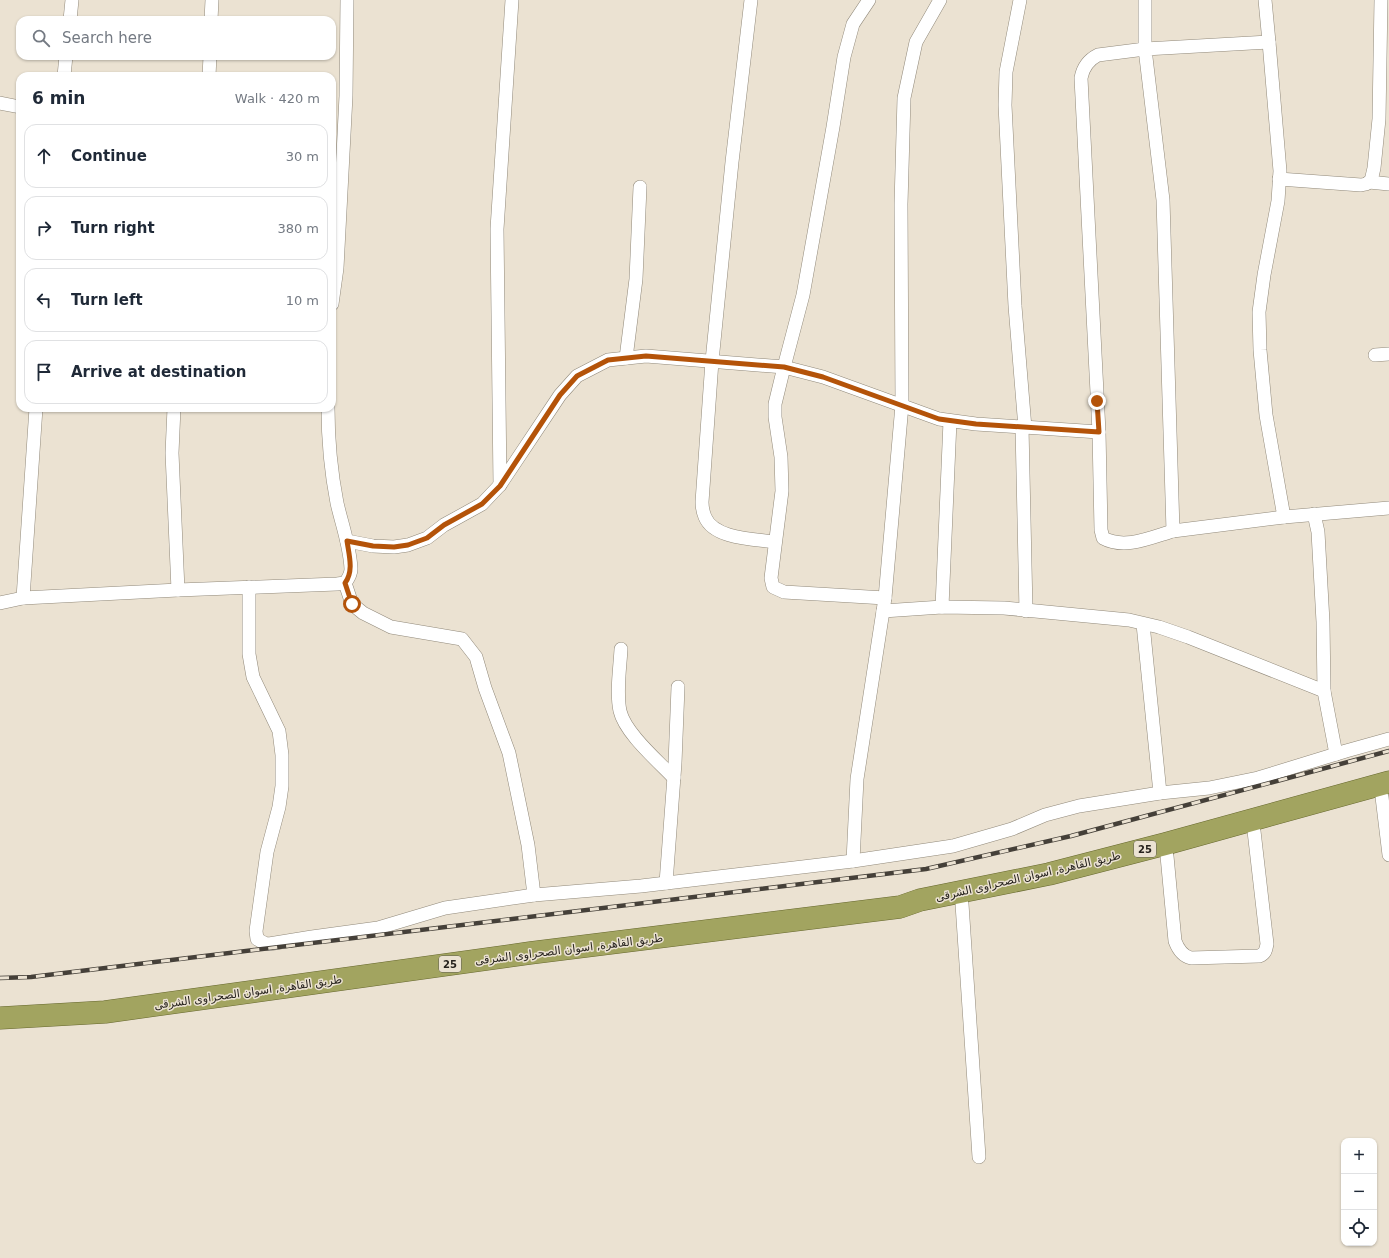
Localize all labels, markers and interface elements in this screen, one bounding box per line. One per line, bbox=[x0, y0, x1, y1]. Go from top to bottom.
search box bbox=[16, 16, 336, 60]
icon: search bbox=[30, 27, 52, 49]
text: Search here bbox=[62, 29, 152, 47]
text: 6 min bbox=[32, 88, 85, 108]
text: Walk · 420 m bbox=[235, 91, 320, 106]
icon: ahead bbox=[33, 145, 55, 167]
text: Continue bbox=[71, 147, 147, 165]
text: 30 m bbox=[286, 149, 319, 164]
icon: right bbox=[33, 217, 55, 239]
text: Turn right bbox=[71, 219, 155, 237]
text: 380 m bbox=[277, 221, 319, 236]
icon: left bbox=[33, 289, 55, 311]
text: Turn left bbox=[71, 291, 143, 309]
text: 10 m bbox=[286, 293, 319, 308]
icon: arrive bbox=[33, 361, 55, 383]
text: Arrive at destination bbox=[71, 363, 246, 381]
route end bbox=[1088, 392, 1106, 410]
route start bbox=[343, 595, 361, 613]
road number: 25 bbox=[1134, 841, 1156, 857]
street label: طريق القاهرة, اسوان الصحراوى الشرقى bbox=[934, 849, 1122, 905]
street label: طريق القاهرة, اسوان الصحراوى الشرقى bbox=[474, 931, 664, 968]
road number: 25 bbox=[439, 956, 461, 972]
street label: طريق القاهرة, اسوان الصحراوى الشرقى bbox=[153, 973, 343, 1013]
map controls bbox=[1341, 1138, 1377, 1246]
button: + bbox=[1341, 1138, 1377, 1174]
button: − bbox=[1341, 1174, 1377, 1210]
button: locate bbox=[1341, 1210, 1377, 1246]

